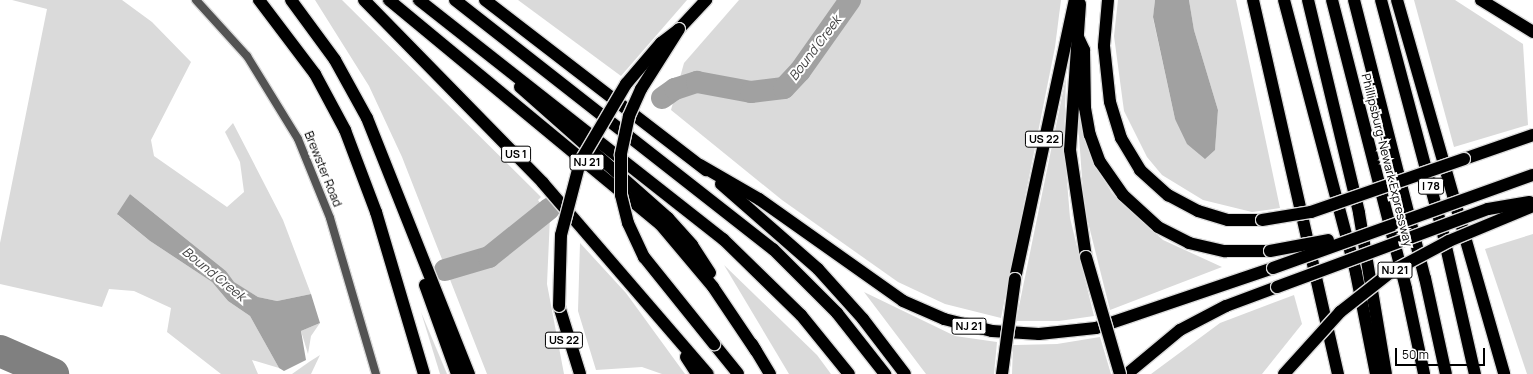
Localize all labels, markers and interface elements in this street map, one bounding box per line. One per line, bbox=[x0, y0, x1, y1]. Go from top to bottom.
water label: Bound Creek bbox=[786, 13, 844, 83]
street label: Phillipsburg-Newark Expressway bbox=[1358, 72, 1416, 248]
street label: Brewster Road bbox=[301, 129, 345, 209]
road number: US 22 bbox=[1024, 130, 1064, 148]
road number: US 1 bbox=[501, 145, 531, 163]
road number: NJ 21 bbox=[569, 153, 605, 171]
road number: I 78 bbox=[1418, 177, 1444, 195]
water label: Bound Creek bbox=[179, 244, 249, 304]
road number: NJ 21 bbox=[1377, 261, 1413, 279]
road number: NJ 21 bbox=[951, 317, 987, 335]
road number: US 22 bbox=[544, 331, 584, 349]
scale bar bbox=[1397, 340, 1487, 366]
text: 50 m bbox=[1402, 346, 1429, 363]

